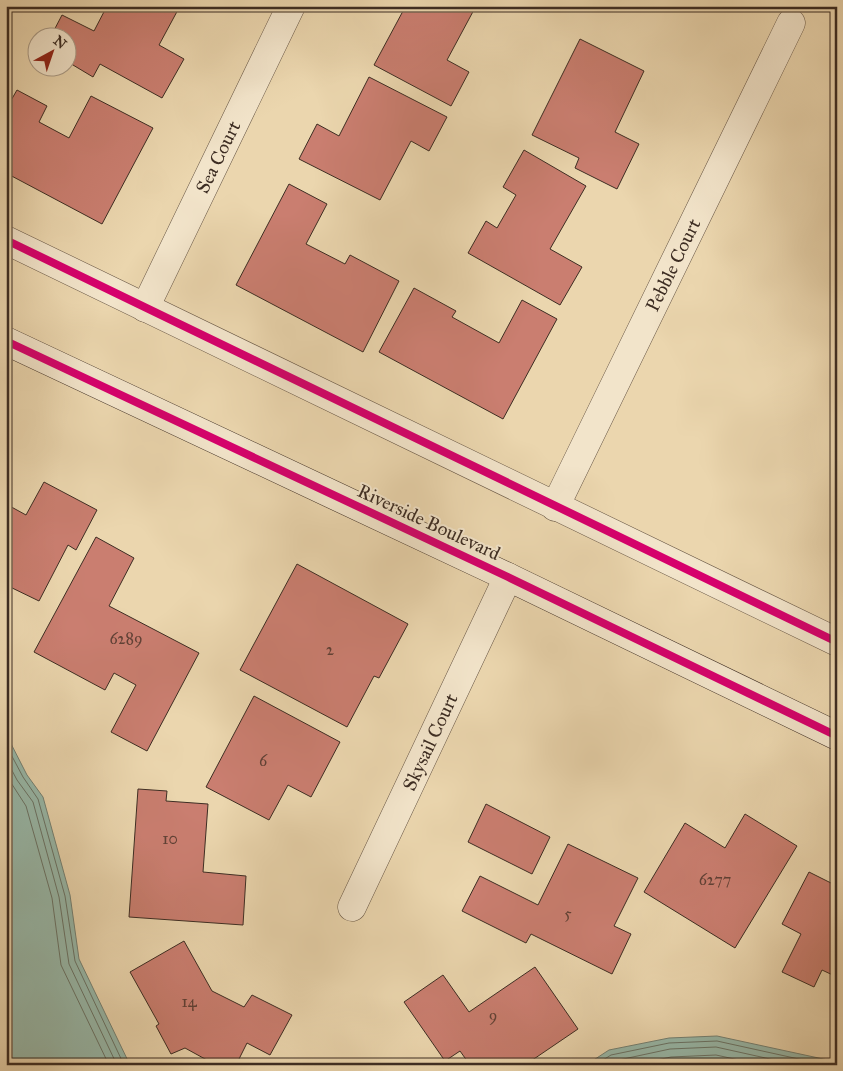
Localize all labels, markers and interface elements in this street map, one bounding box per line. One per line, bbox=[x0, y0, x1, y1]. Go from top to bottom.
north arrow bbox=[28, 28, 78, 78]
text: N bbox=[50, 32, 70, 53]
street label: Sea Court bbox=[191, 117, 245, 197]
street label: Pebble Court bbox=[641, 215, 705, 315]
street label: Riverside Boulevard bbox=[354, 479, 504, 565]
house number: 6289 bbox=[109, 629, 143, 648]
house number: 2 bbox=[326, 640, 334, 659]
street label: Skysail Court bbox=[397, 689, 463, 794]
house number: 6 bbox=[259, 751, 268, 770]
house number: 10 bbox=[162, 829, 178, 848]
house number: 6277 bbox=[699, 870, 731, 889]
house number: 5 bbox=[564, 904, 572, 923]
house number: 14 bbox=[181, 992, 198, 1011]
house number: 9 bbox=[489, 1006, 497, 1025]

